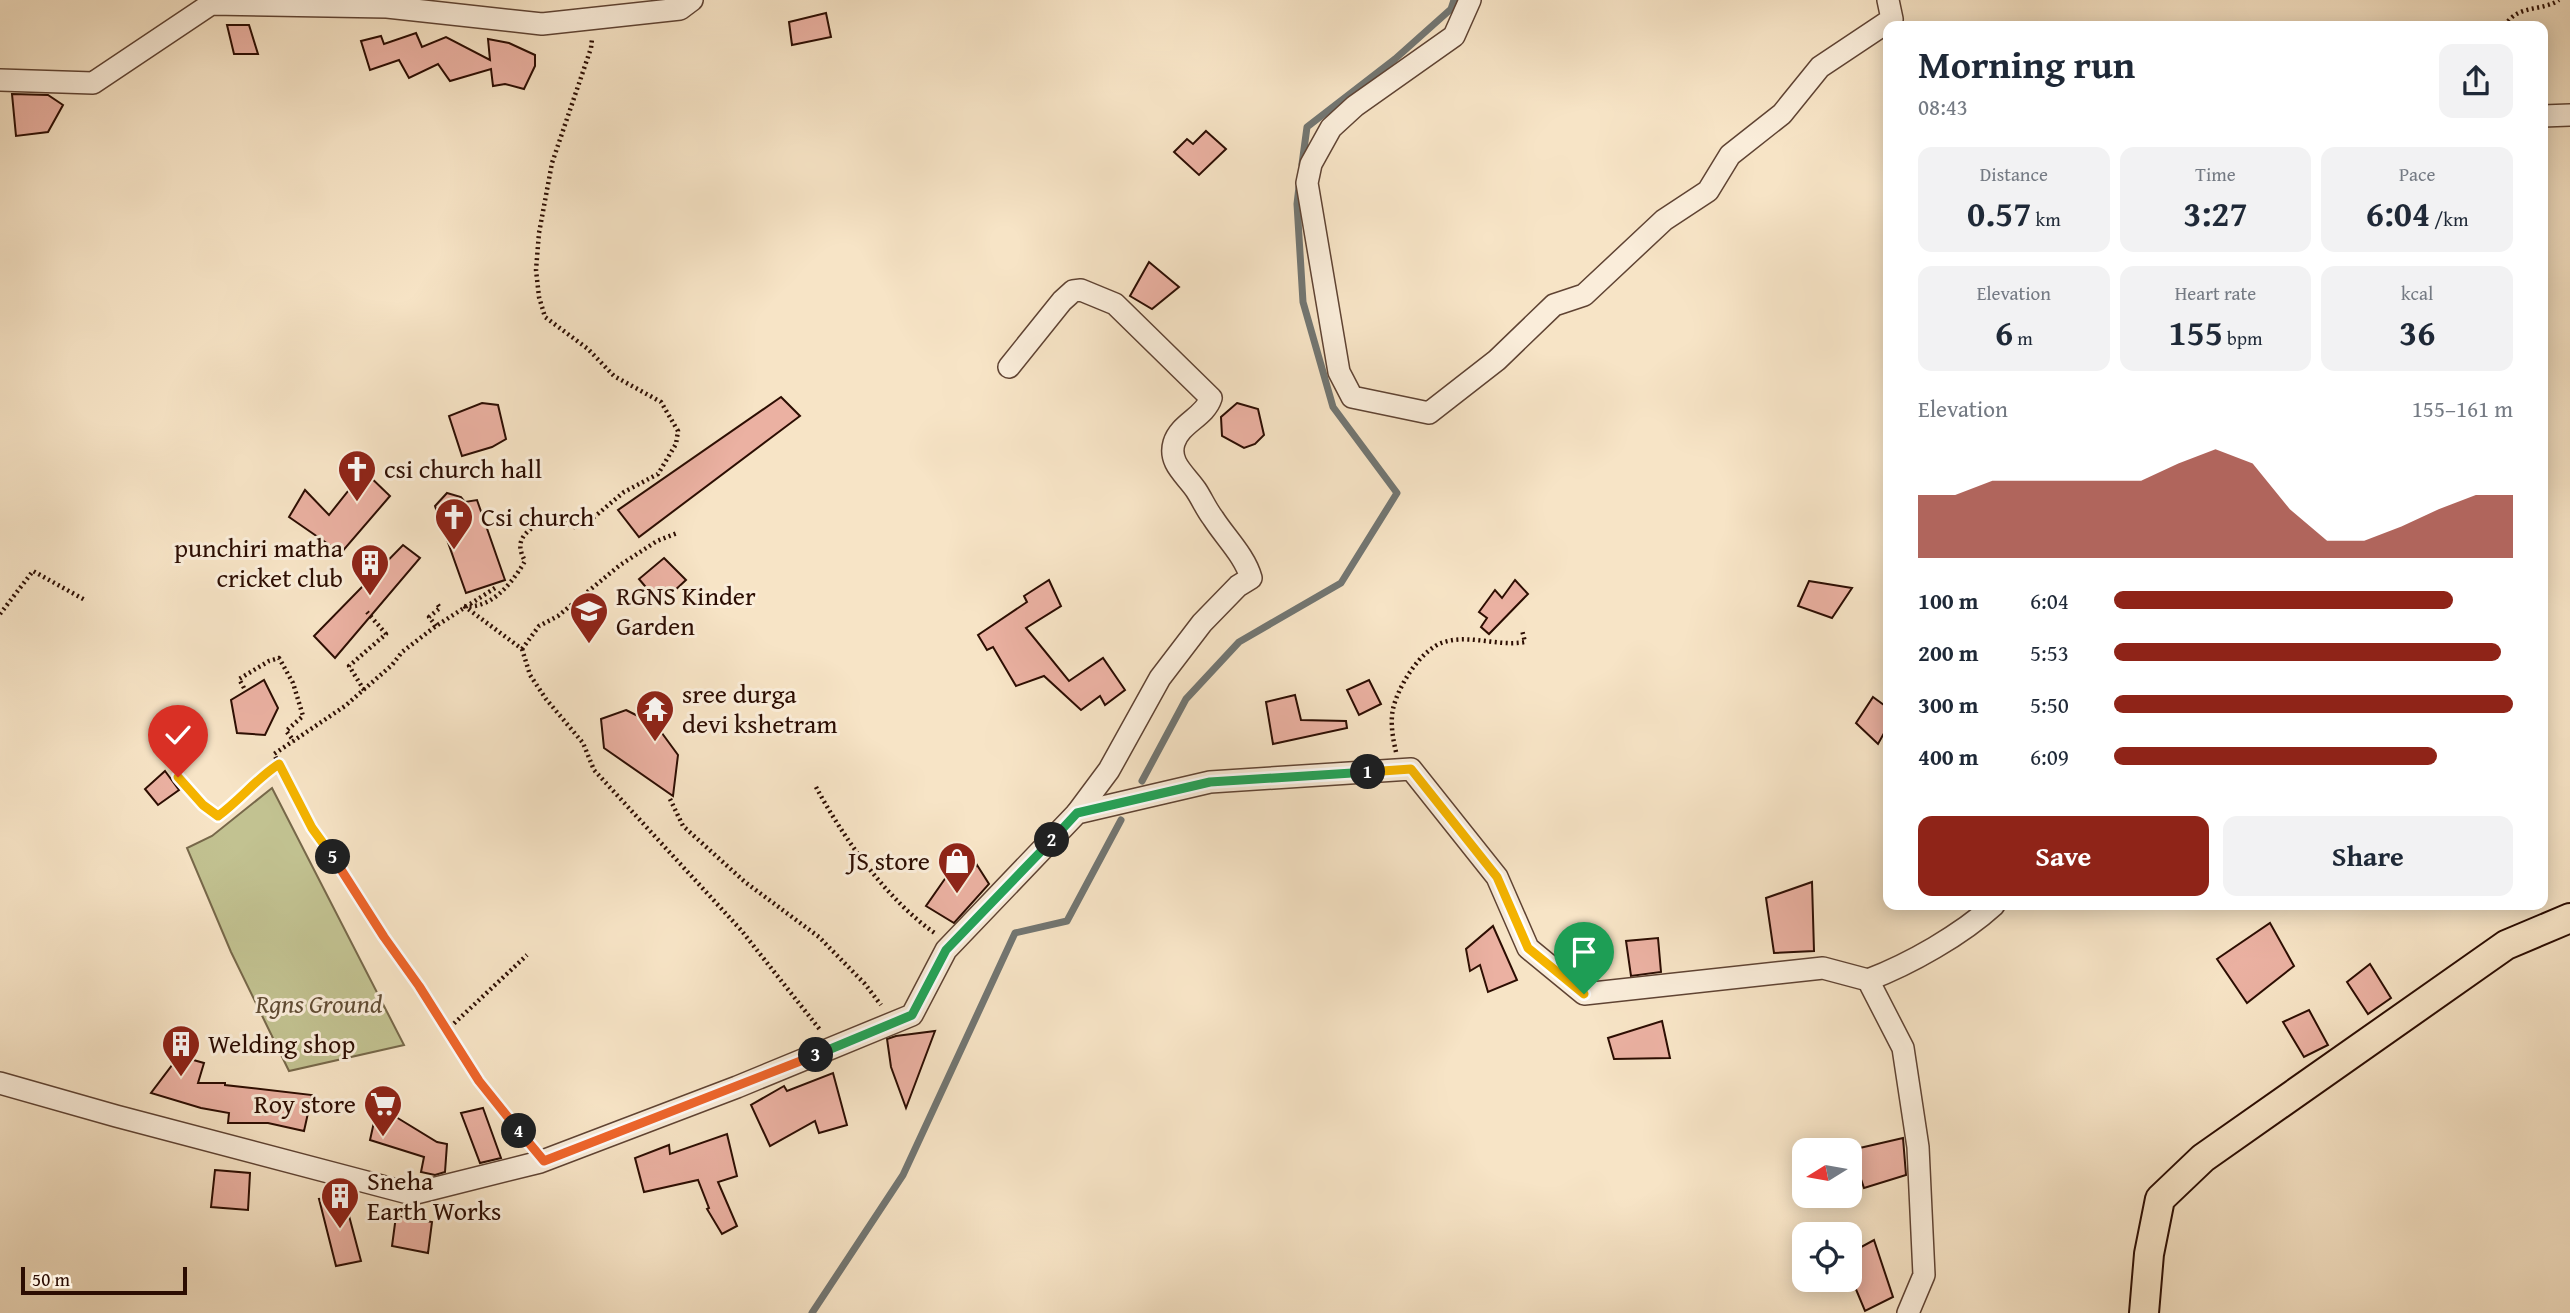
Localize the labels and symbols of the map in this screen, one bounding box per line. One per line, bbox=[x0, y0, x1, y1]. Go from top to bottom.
church icon: csi church hall bbox=[336, 448, 378, 503]
place label: csi church hall bbox=[384, 449, 542, 488]
church icon: Csi church bbox=[433, 496, 475, 551]
place label: Csi church bbox=[481, 497, 595, 536]
place label: punchiri matha cricket club bbox=[174, 528, 344, 597]
building icon: punchiri matha cricket club bbox=[349, 542, 391, 597]
place label: RGNS Kinder Garden bbox=[616, 576, 756, 645]
school or university icon: RGNS Kinder Garden bbox=[568, 590, 610, 645]
place label: sree durga devi kshetram bbox=[682, 674, 838, 743]
temple icon: sree durga devi kshetram bbox=[634, 688, 676, 743]
pin bbox=[148, 705, 208, 777]
pin: 1 bbox=[1350, 754, 1386, 790]
pin: 2 bbox=[1034, 822, 1070, 858]
pin: 5 bbox=[316, 840, 350, 874]
shop icon: JS store bbox=[936, 840, 978, 895]
place label: JS store bbox=[845, 841, 930, 880]
pin bbox=[1554, 922, 1614, 994]
park label: Rgns Ground bbox=[255, 984, 382, 1023]
building icon: Welding shop bbox=[160, 1023, 202, 1078]
place label: Welding shop bbox=[208, 1024, 355, 1063]
pin: 3 bbox=[798, 1038, 834, 1072]
supermarket icon: Roy store bbox=[362, 1083, 404, 1138]
place label: Roy store bbox=[254, 1084, 356, 1123]
pin: 4 bbox=[502, 1114, 536, 1148]
north arrow bbox=[1792, 1138, 1862, 1208]
place label: Sneha Earth Works bbox=[367, 1161, 501, 1230]
building icon: Sneha Earth Works bbox=[319, 1175, 361, 1230]
scale bar bbox=[21, 1264, 187, 1296]

